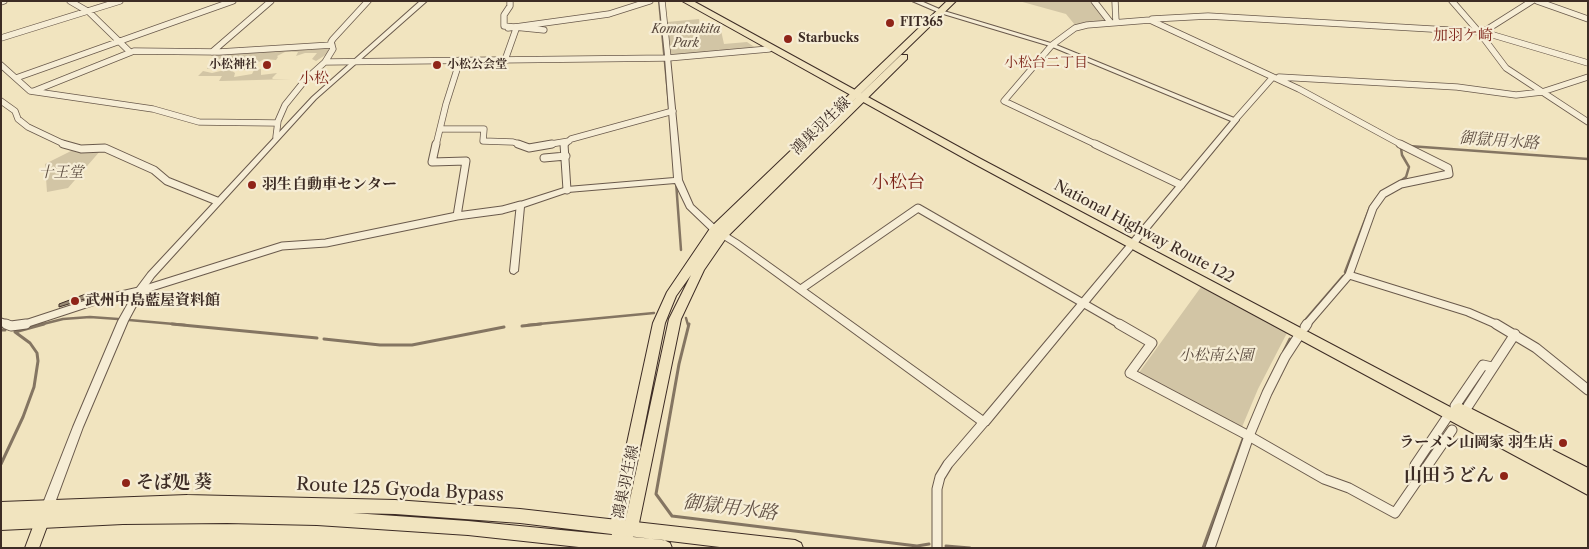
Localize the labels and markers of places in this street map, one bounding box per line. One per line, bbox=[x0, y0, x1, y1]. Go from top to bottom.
place label: FIT365 bbox=[900, 16, 943, 30]
marker: FIT365 bbox=[884, 17, 896, 29]
place label: Starbucks bbox=[798, 32, 859, 46]
marker: Starbucks bbox=[782, 33, 794, 45]
place label: 小松神社 bbox=[209, 58, 257, 72]
place label: 小松公会堂 bbox=[447, 58, 507, 72]
marker: 小松神社 bbox=[261, 59, 273, 71]
marker: 小松公会堂 bbox=[431, 59, 443, 71]
place label: 羽生自動車センター bbox=[262, 176, 397, 194]
marker: 羽生自動車センター bbox=[246, 179, 258, 191]
place label: 武州中島藍屋資料館 bbox=[85, 292, 220, 310]
marker: 武州中島藍屋資料館 bbox=[69, 295, 81, 307]
place label: ラーメン山岡家 羽生店 bbox=[1399, 434, 1553, 452]
marker: ラーメン山岡家 羽生店 bbox=[1557, 437, 1569, 449]
place label: 山田うどん bbox=[1404, 465, 1494, 487]
marker: 山田うどん bbox=[1498, 470, 1510, 482]
place label: そば処 葵 bbox=[136, 472, 213, 494]
marker: そば処 葵 bbox=[120, 477, 132, 489]

